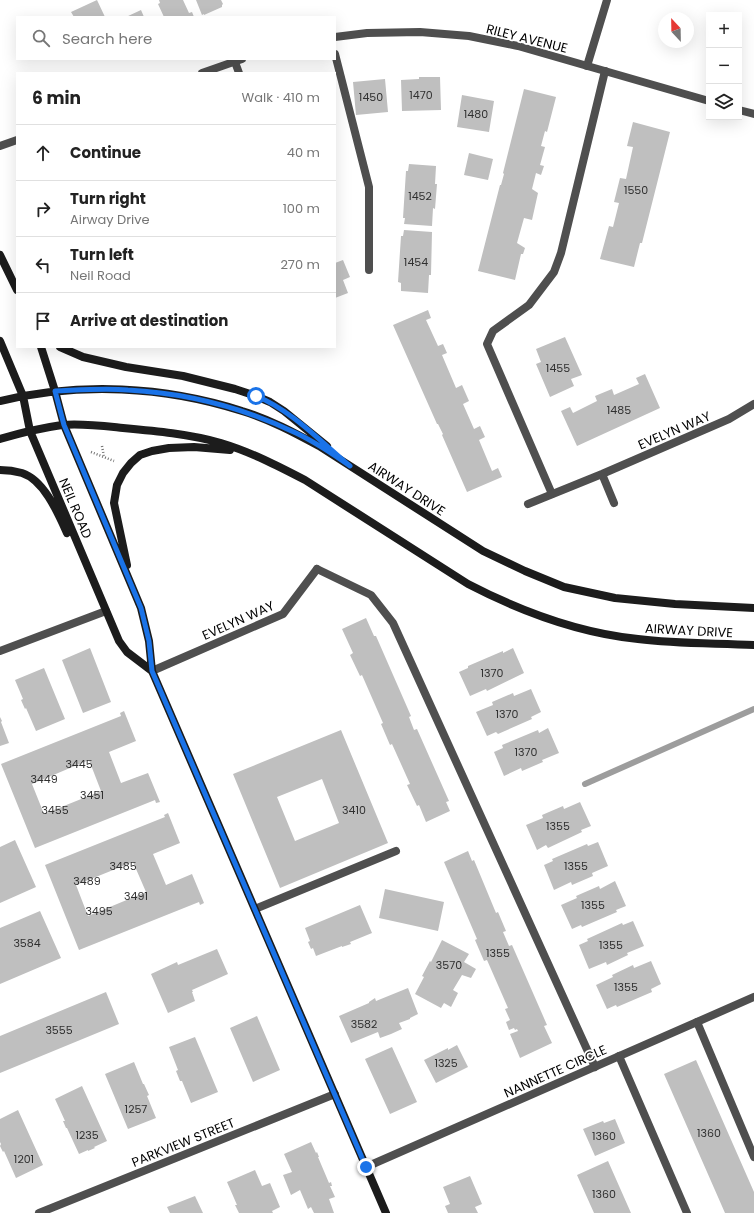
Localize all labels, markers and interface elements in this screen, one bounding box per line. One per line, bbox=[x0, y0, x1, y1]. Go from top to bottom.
north arrow bbox=[658, 12, 694, 48]
map controls bbox=[706, 12, 742, 120]
button: + bbox=[706, 12, 742, 48]
search box bbox=[16, 16, 336, 60]
street label: RILEY AVENUE bbox=[484, 19, 570, 58]
icon: search bbox=[30, 27, 52, 49]
text: Search here bbox=[62, 28, 152, 49]
button: − bbox=[706, 48, 742, 84]
button: layers bbox=[706, 84, 742, 120]
text: 6 min bbox=[32, 86, 81, 110]
house number: 1470 bbox=[409, 87, 433, 103]
text: Walk · 410 m bbox=[242, 88, 320, 107]
house number: 1450 bbox=[359, 89, 383, 105]
house number: 1480 bbox=[464, 106, 488, 122]
icon: ahead bbox=[32, 142, 54, 164]
text: Continue bbox=[70, 142, 141, 163]
text: 40 m bbox=[287, 143, 320, 162]
house number: 1550 bbox=[624, 182, 648, 198]
text: Turn right bbox=[70, 188, 146, 209]
house number: 1452 bbox=[408, 188, 432, 204]
icon: right bbox=[32, 198, 54, 220]
text: 100 m bbox=[283, 199, 320, 218]
text: Airway Drive bbox=[70, 210, 150, 229]
text: Turn left bbox=[70, 244, 134, 265]
icon: left bbox=[32, 254, 54, 276]
house number: 1454 bbox=[404, 254, 428, 270]
text: 270 m bbox=[280, 255, 320, 274]
text: Neil Road bbox=[70, 266, 131, 285]
icon: arrive bbox=[32, 310, 54, 332]
text: Arrive at destination bbox=[70, 310, 228, 331]
house number: 1455 bbox=[546, 360, 570, 376]
route start bbox=[247, 387, 265, 405]
house number: 1485 bbox=[607, 402, 631, 418]
street label: EVELYN WAY bbox=[635, 407, 714, 454]
street label: AIRWAY DRIVE bbox=[365, 456, 449, 520]
street label: NEIL ROAD bbox=[54, 475, 97, 541]
street label: EVELYN WAY bbox=[199, 596, 278, 645]
street label: AIRWAY DRIVE bbox=[644, 619, 733, 642]
house number: 1370 bbox=[481, 665, 504, 681]
house number: 1370 bbox=[496, 706, 519, 722]
house number: 1370 bbox=[515, 744, 538, 760]
house number: 3445 bbox=[65, 756, 93, 772]
house number: 3449 bbox=[30, 771, 58, 787]
house number: 3451 bbox=[80, 787, 104, 803]
house number: 3455 bbox=[41, 802, 69, 818]
house number: 3410 bbox=[342, 802, 366, 818]
house number: 1355 bbox=[546, 818, 570, 834]
house number: 3485 bbox=[109, 858, 137, 874]
house number: 1355 bbox=[564, 858, 588, 874]
house number: 3489 bbox=[73, 873, 101, 889]
house number: 3491 bbox=[124, 888, 148, 904]
house number: 1355 bbox=[581, 897, 605, 913]
house number: 3495 bbox=[85, 903, 113, 919]
house number: 3584 bbox=[13, 935, 41, 951]
house number: 1355 bbox=[599, 937, 623, 953]
house number: 1355 bbox=[486, 945, 510, 961]
house number: 3570 bbox=[436, 957, 462, 973]
house number: 1355 bbox=[614, 979, 638, 995]
house number: 3582 bbox=[351, 1016, 377, 1032]
house number: 3555 bbox=[45, 1022, 73, 1038]
street label: NANNETTE CIRCLE bbox=[501, 1040, 610, 1103]
house number: 1325 bbox=[434, 1055, 458, 1071]
house number: 1257 bbox=[125, 1101, 147, 1117]
street label: PARKVIEW STREET bbox=[129, 1113, 238, 1172]
house number: 1360 bbox=[697, 1125, 721, 1141]
house number: 1235 bbox=[75, 1127, 99, 1143]
house number: 1360 bbox=[592, 1128, 616, 1144]
house number: 1201 bbox=[14, 1151, 34, 1167]
route end bbox=[357, 1158, 375, 1176]
house number: 1360 bbox=[592, 1186, 616, 1202]

